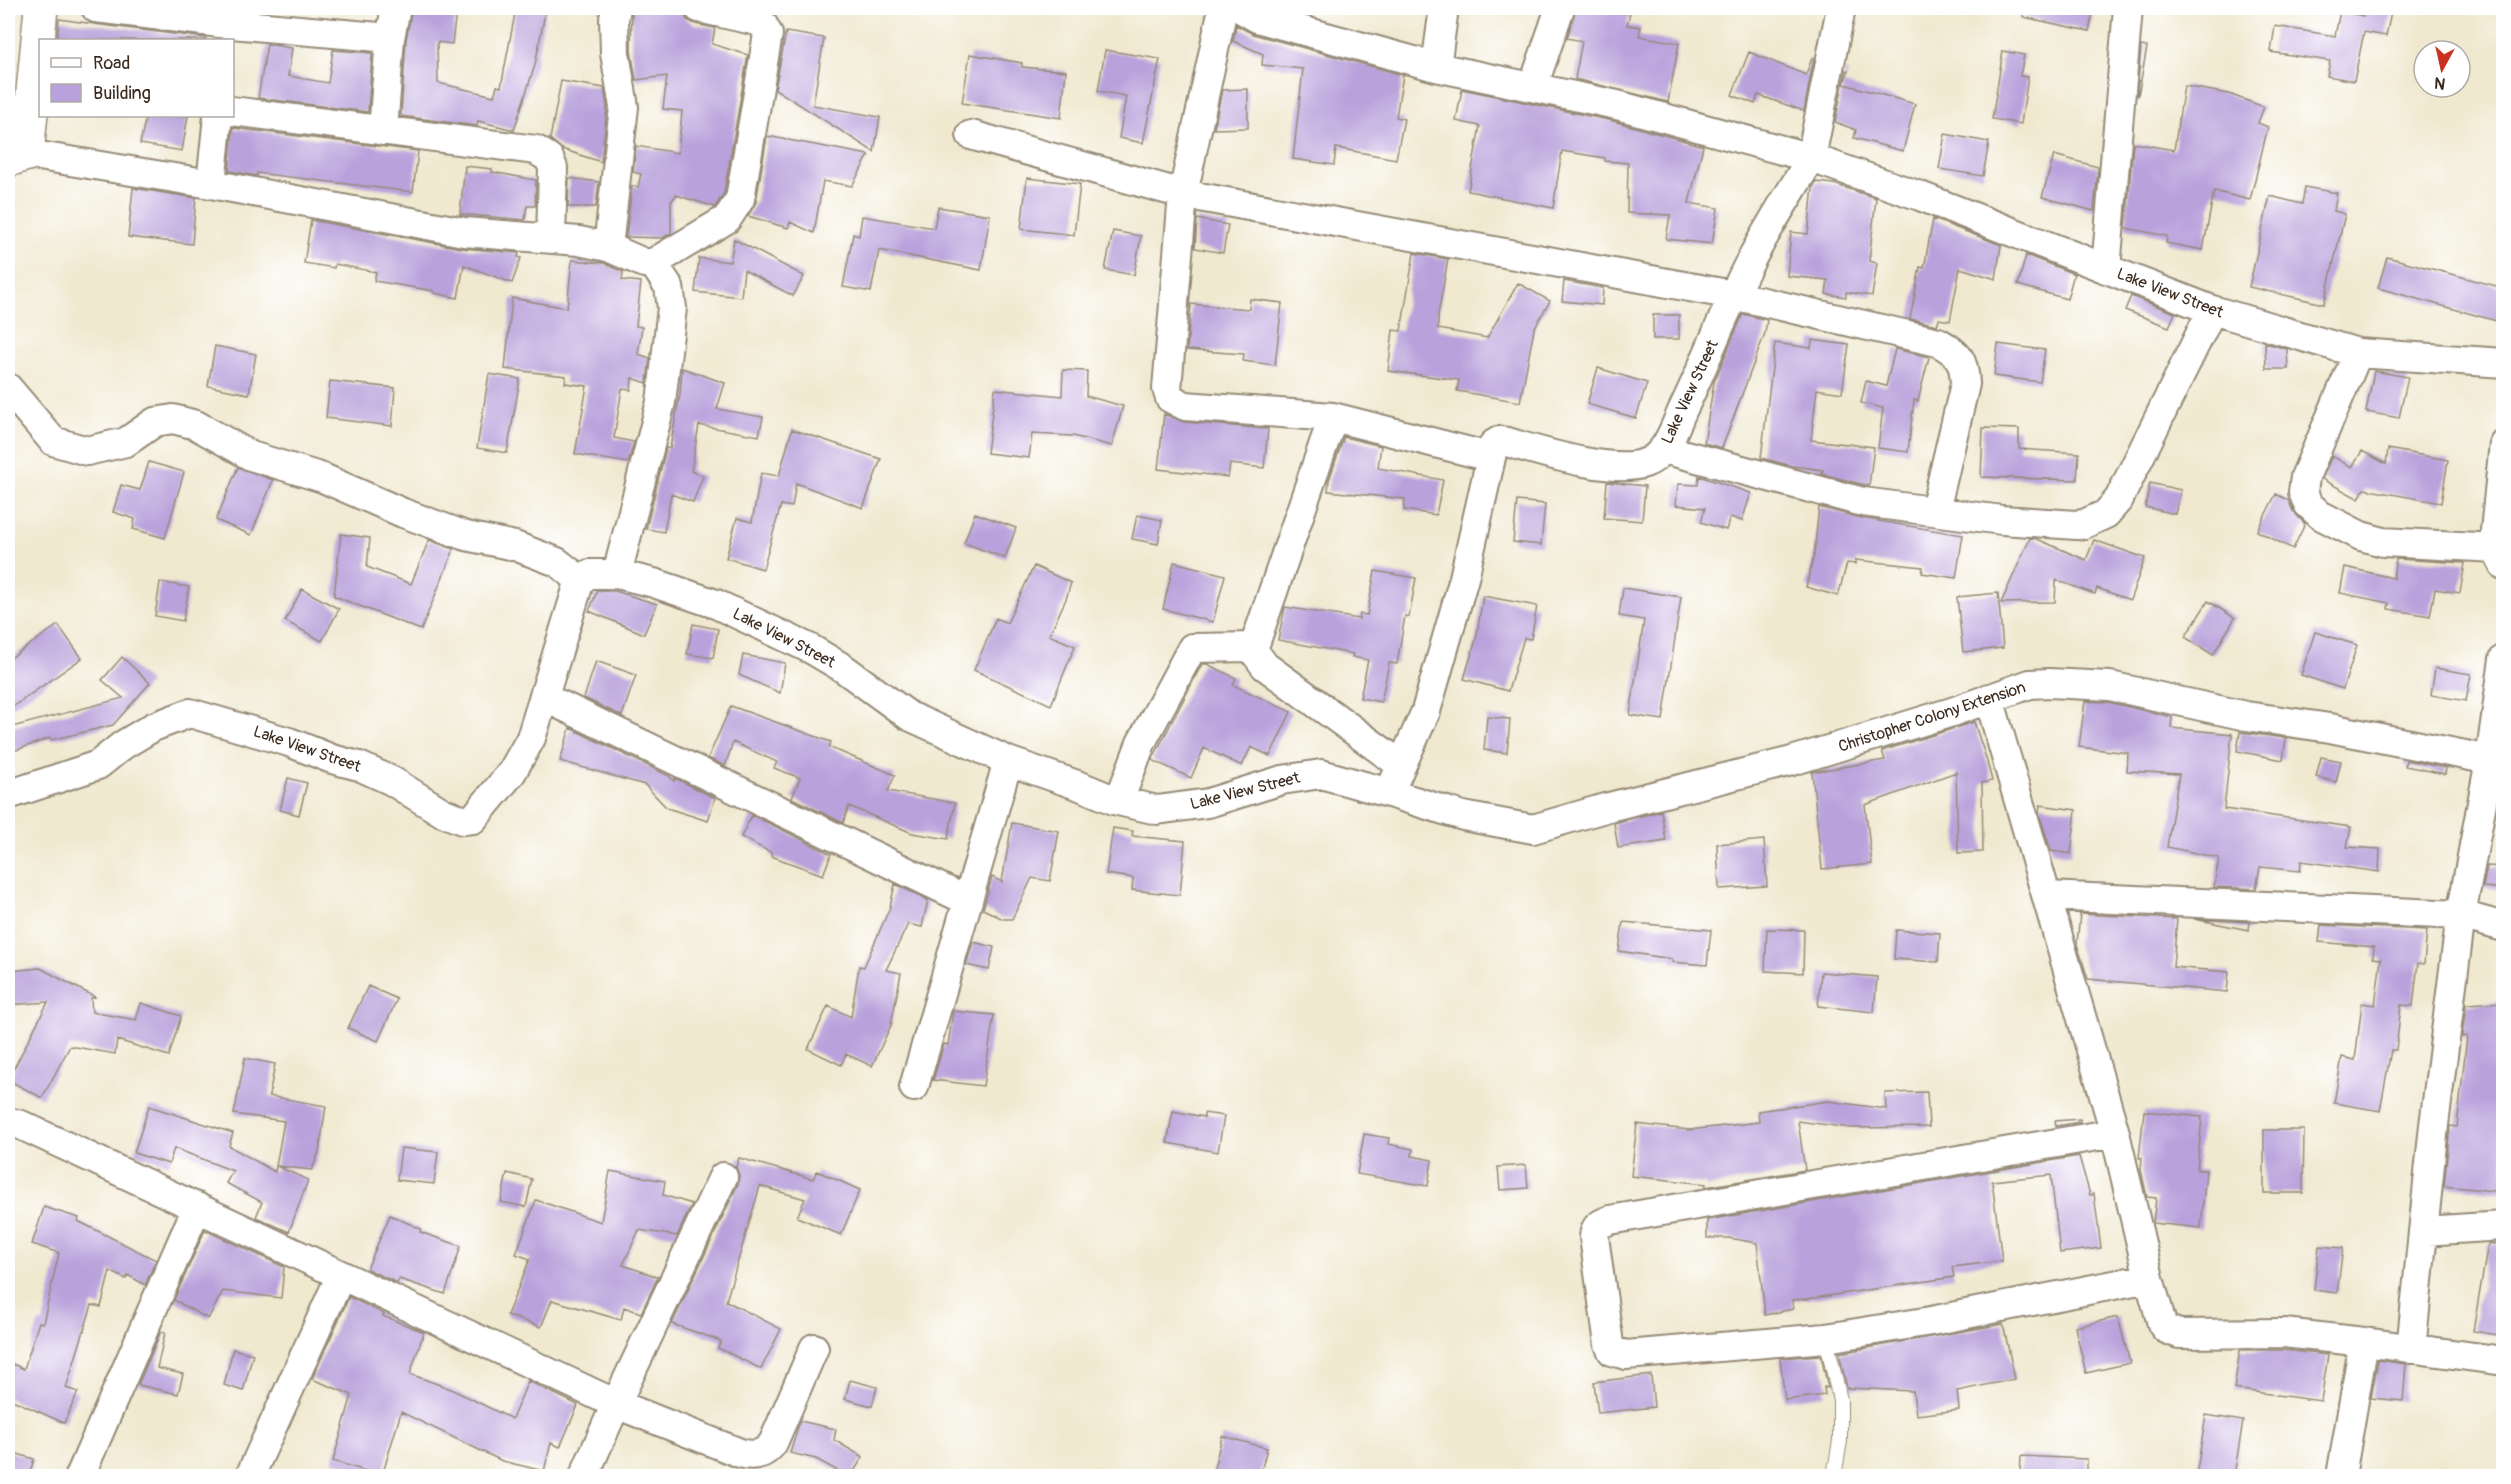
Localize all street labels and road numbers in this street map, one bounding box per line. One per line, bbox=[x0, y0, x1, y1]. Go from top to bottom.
street label: Lake View Street bbox=[2114, 264, 2227, 323]
street label: Lake View Street bbox=[1657, 336, 1723, 447]
street label: Lake View Street bbox=[729, 604, 839, 673]
street label: Christopher Colony Extension bbox=[1836, 677, 2028, 757]
street label: Lake View Street bbox=[251, 721, 364, 777]
street label: Lake View Street bbox=[1188, 768, 1303, 814]

